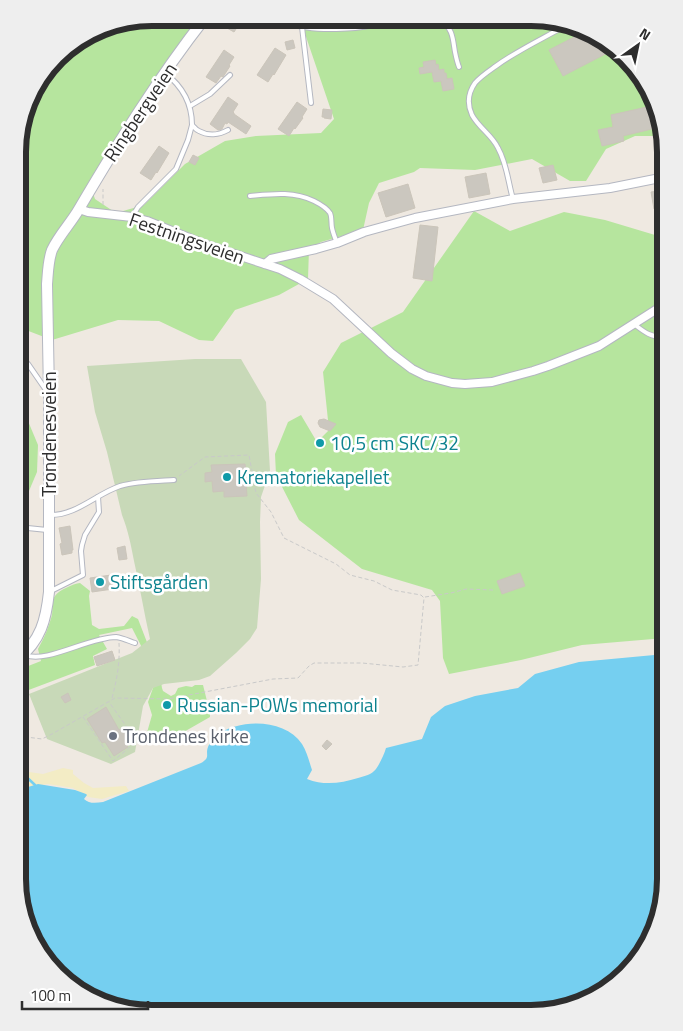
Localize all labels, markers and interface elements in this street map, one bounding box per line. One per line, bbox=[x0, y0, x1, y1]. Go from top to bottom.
north arrow bbox=[613, 20, 663, 70]
text: N bbox=[636, 22, 655, 45]
street label: Ringbergveien bbox=[96, 56, 184, 167]
street label: Festningsveien bbox=[126, 204, 249, 271]
street label: Trondenesveien bbox=[34, 371, 63, 497]
place label: 10,5 cm SKC/32 bbox=[330, 428, 459, 457]
marker: 10,5 cm SKC/32 bbox=[314, 437, 326, 449]
place label: Krematoriekapellet bbox=[237, 462, 390, 491]
marker: Krematoriekapellet bbox=[221, 471, 233, 483]
place label: Stiftsgården bbox=[110, 567, 208, 596]
marker: Stiftsgården bbox=[94, 576, 106, 588]
place label: Russian-POWs memorial bbox=[177, 690, 378, 719]
marker: Russian-POWs memorial bbox=[161, 699, 173, 711]
place label: Trondenes kirke bbox=[123, 721, 249, 750]
marker: Trondenes kirke bbox=[107, 730, 119, 742]
scale bar bbox=[22, 978, 149, 1010]
text: 100 m bbox=[30, 984, 71, 1007]

